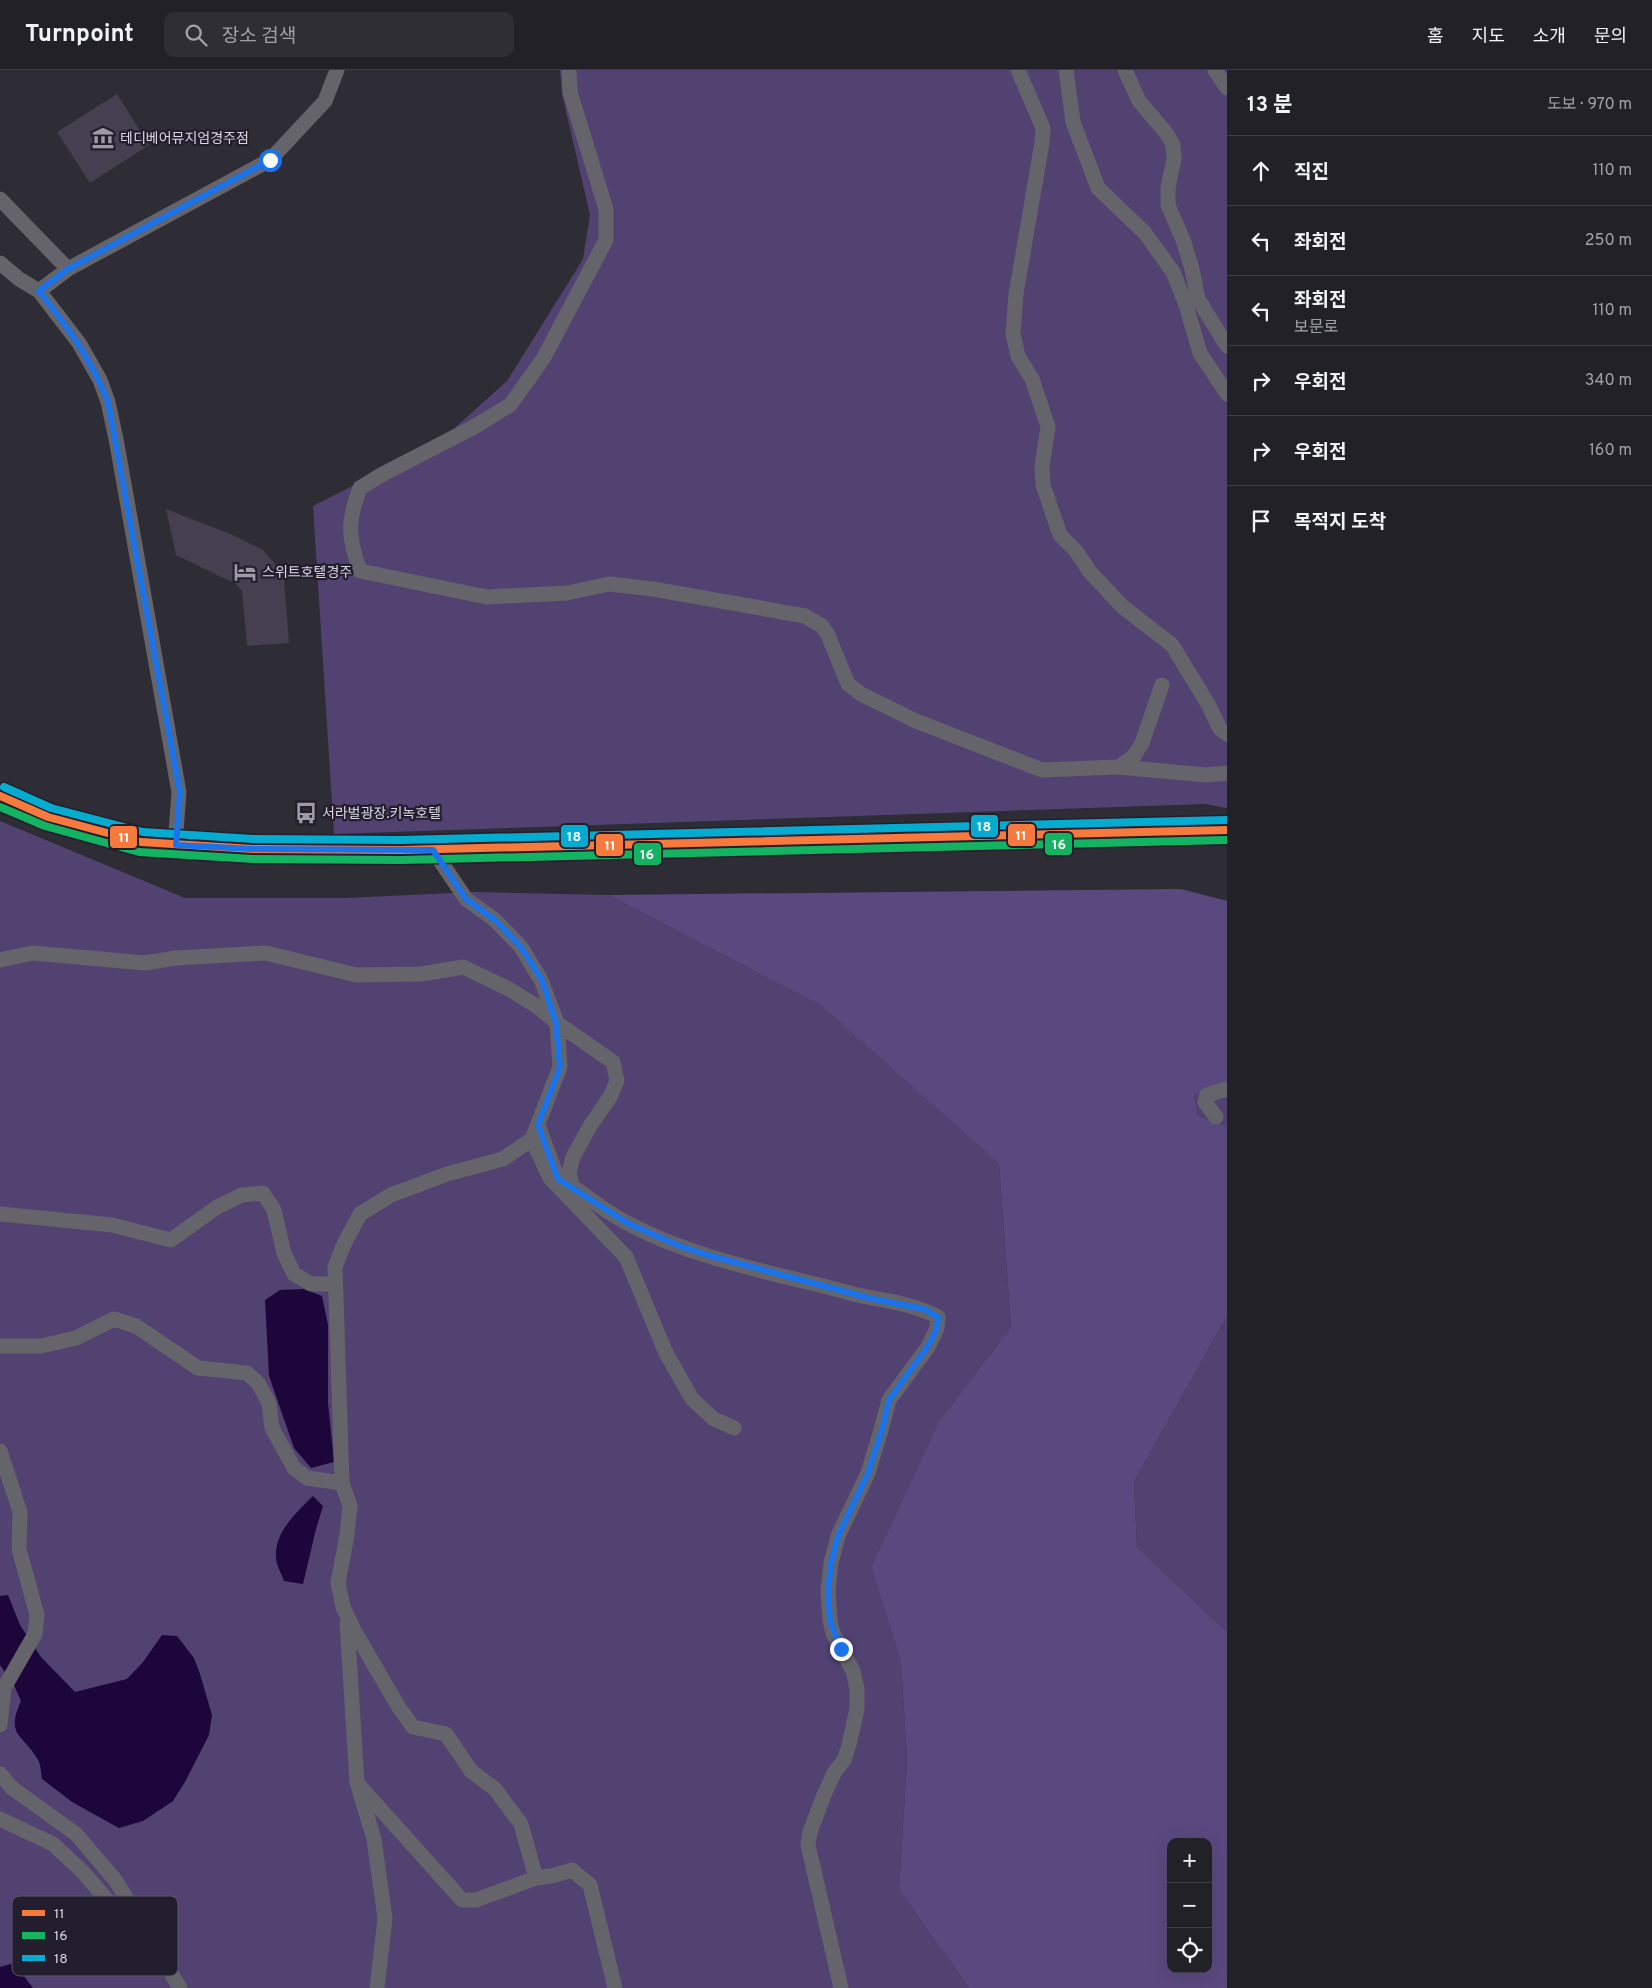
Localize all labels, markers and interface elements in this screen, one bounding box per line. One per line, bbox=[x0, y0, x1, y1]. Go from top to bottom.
search box bbox=[164, 12, 514, 57]
text: Turnpoint bbox=[25, 20, 134, 50]
icon: search bbox=[182, 21, 210, 49]
text: 장소 검색 bbox=[222, 25, 296, 49]
text: 홈 bbox=[1427, 26, 1444, 49]
text: 지도 bbox=[1472, 26, 1505, 49]
text: 소개 bbox=[1533, 26, 1566, 49]
text: 문의 bbox=[1594, 26, 1627, 49]
text: 13 분 bbox=[1247, 92, 1293, 119]
text: 도보 · 970 m bbox=[1547, 95, 1632, 115]
museum icon: 테디베어뮤지엄경주점 bbox=[90, 125, 116, 151]
place label: 테디베어뮤지엄경주점 bbox=[120, 131, 249, 148]
route start bbox=[259, 149, 282, 172]
icon: ahead bbox=[1247, 157, 1275, 185]
text: 직진 bbox=[1294, 161, 1329, 185]
text: 110 m bbox=[1592, 161, 1632, 181]
icon: left bbox=[1247, 227, 1275, 255]
text: 좌회전 bbox=[1294, 231, 1346, 255]
text: 250 m bbox=[1585, 231, 1632, 251]
text: 좌회전 bbox=[1294, 289, 1346, 313]
icon: left bbox=[1247, 297, 1275, 325]
text: 110 m bbox=[1592, 301, 1632, 321]
text: 보문로 bbox=[1294, 318, 1338, 338]
icon: right bbox=[1247, 367, 1275, 395]
text: 우회전 bbox=[1294, 371, 1346, 395]
text: 340 m bbox=[1585, 371, 1632, 391]
icon: right bbox=[1247, 437, 1275, 465]
text: 우회전 bbox=[1294, 441, 1346, 465]
text: 160 m bbox=[1589, 441, 1632, 461]
icon: arrive bbox=[1247, 507, 1275, 535]
text: 목적지 도착 bbox=[1294, 511, 1386, 535]
hotel icon: 스위트호텔경주 bbox=[232, 559, 258, 585]
place label: 스위트호텔경주 bbox=[262, 565, 352, 582]
bus stop icon: 서라벌광장.키녹호텔 bbox=[293, 800, 319, 826]
place label: 서라벌광장.키녹호텔 bbox=[322, 806, 441, 823]
line badge: 18 bbox=[970, 814, 999, 838]
text: 18 bbox=[977, 819, 991, 836]
line badge: 11 bbox=[1007, 823, 1036, 847]
line badge: 18 bbox=[560, 824, 589, 848]
line badge: 11 bbox=[109, 825, 138, 849]
text: 11 bbox=[1015, 828, 1027, 845]
text: 18 bbox=[567, 829, 581, 846]
text: 11 bbox=[118, 830, 130, 847]
line badge: 16 bbox=[1044, 832, 1073, 856]
line badge: 11 bbox=[595, 833, 624, 857]
text: 16 bbox=[1052, 837, 1066, 854]
text: 11 bbox=[604, 838, 616, 855]
line badge: 16 bbox=[633, 842, 662, 866]
text: 16 bbox=[640, 847, 654, 864]
route end bbox=[830, 1638, 853, 1661]
map controls bbox=[1167, 1838, 1212, 1973]
button: + bbox=[1167, 1838, 1212, 1883]
button: − bbox=[1167, 1883, 1212, 1928]
legend bbox=[12, 1896, 178, 1976]
text: 11 bbox=[54, 1906, 64, 1923]
text: 16 bbox=[54, 1928, 68, 1945]
button: locate bbox=[1167, 1928, 1212, 1973]
text: 18 bbox=[54, 1951, 68, 1968]

